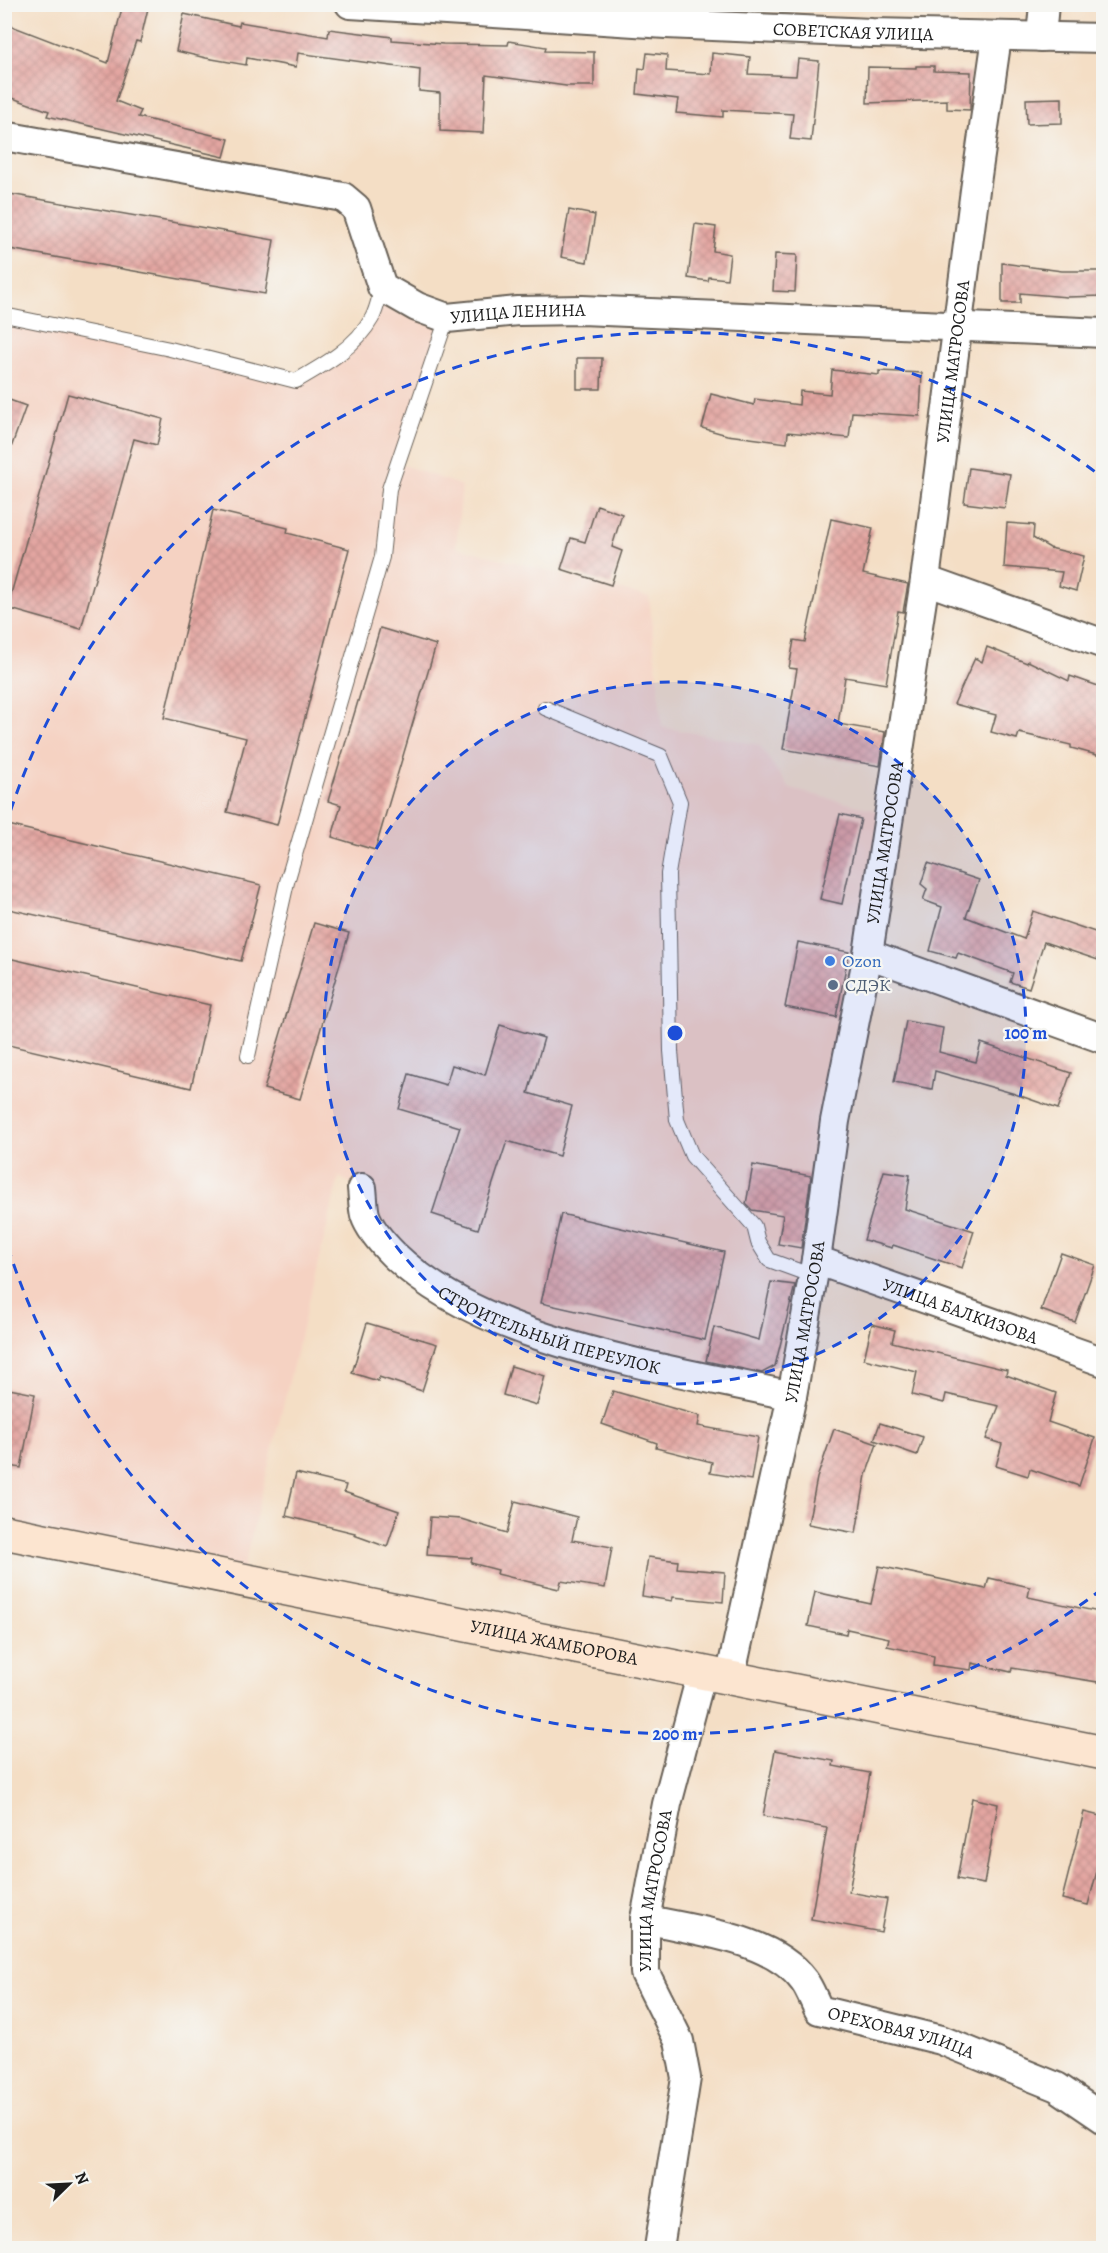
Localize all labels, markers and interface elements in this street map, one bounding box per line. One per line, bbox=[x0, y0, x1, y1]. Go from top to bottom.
street label: СОВЕТСКАЯ УЛИЦА bbox=[773, 17, 934, 46]
street label: УЛИЦА МАТРОСОВА bbox=[931, 278, 975, 444]
street label: УЛИЦА ЛЕНИНА bbox=[449, 298, 586, 330]
street label: УЛИЦА МАТРОСОВА bbox=[861, 759, 909, 926]
place label: Ozon bbox=[842, 949, 882, 973]
marker: Ozon bbox=[823, 954, 837, 968]
place label: СДЭК bbox=[845, 973, 891, 997]
marker: СДЭК bbox=[826, 978, 840, 992]
text: 100 m bbox=[1005, 1021, 1047, 1045]
centre of rings bbox=[665, 1023, 685, 1043]
street label: УЛИЦА МАТРОСОВА bbox=[779, 1239, 831, 1405]
street label: УЛИЦА БАЛКИЗОВА bbox=[879, 1272, 1042, 1350]
street label: СТРОИТЕЛЬНЫЙ ПЕРЕУЛОК bbox=[434, 1280, 663, 1380]
street label: УЛИЦА ЖАМБОРОВА bbox=[468, 1614, 641, 1671]
text: 200 m bbox=[652, 1722, 698, 1746]
street label: УЛИЦА МАТРОСОВА bbox=[632, 1807, 678, 1972]
street label: ОРЕХОВАЯ УЛИЦА bbox=[825, 2001, 978, 2064]
north arrow bbox=[39, 2154, 99, 2214]
text: N bbox=[69, 2169, 94, 2188]

